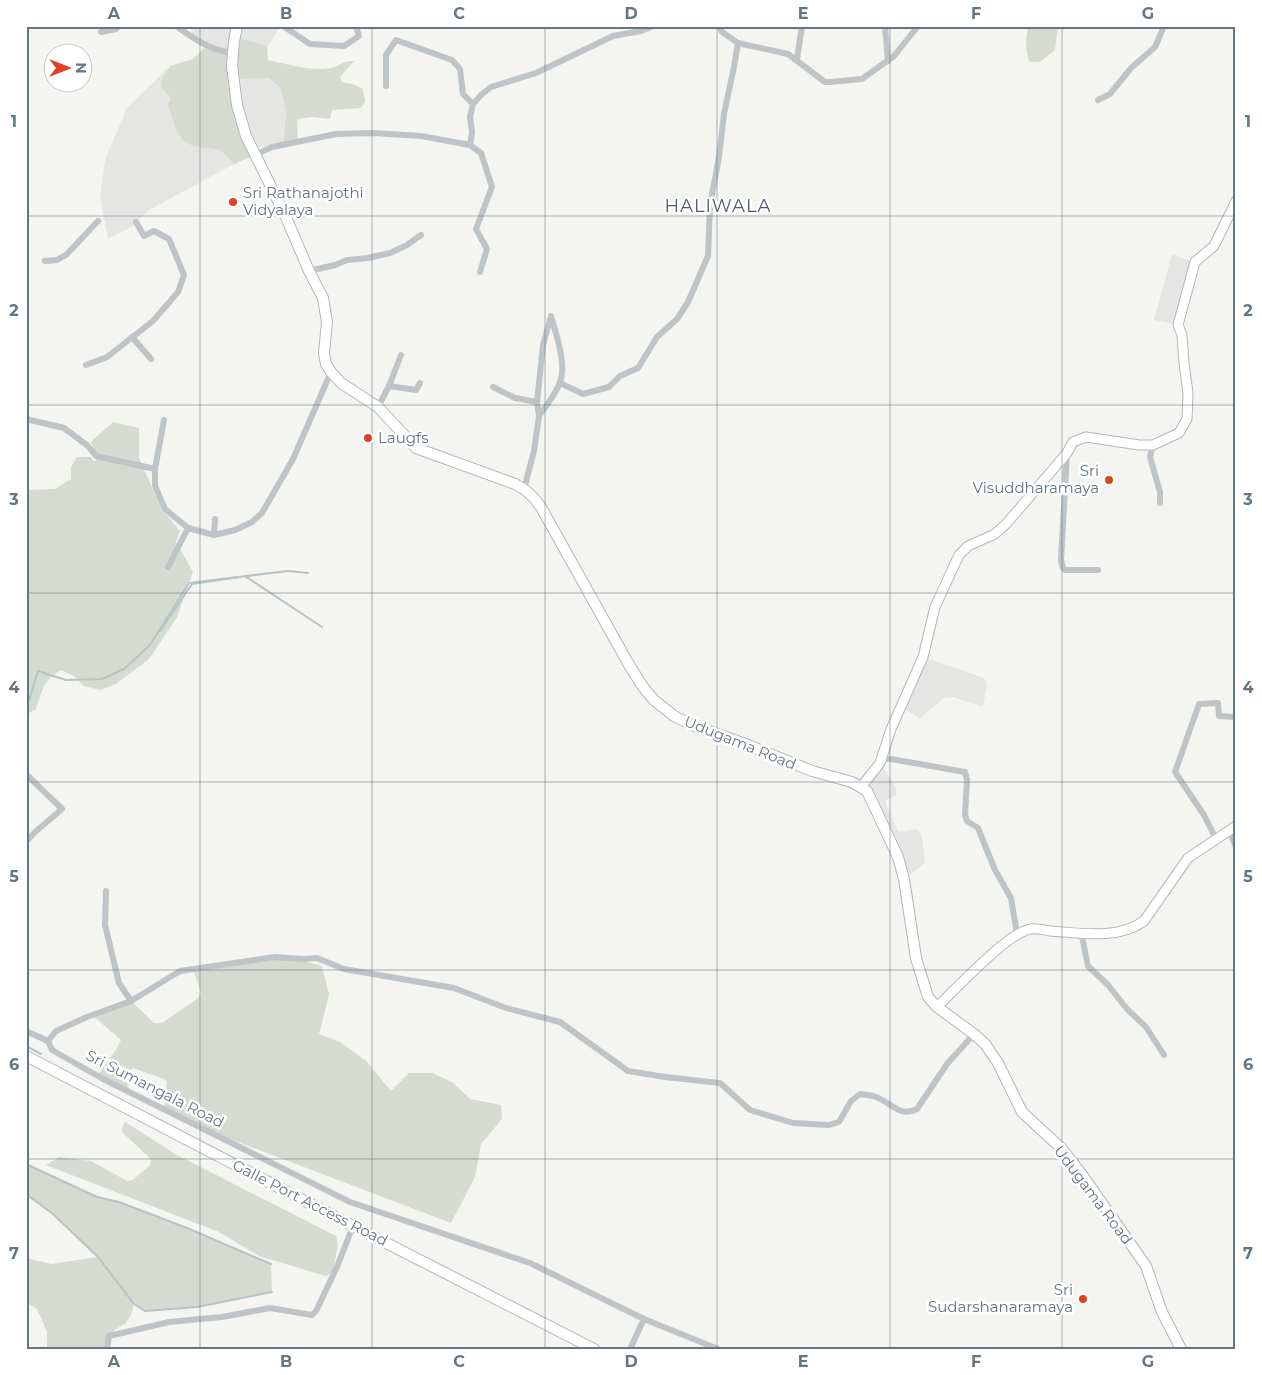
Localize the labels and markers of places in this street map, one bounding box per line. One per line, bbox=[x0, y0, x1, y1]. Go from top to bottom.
place label: Sri Rathanajothi Vidyalaya bbox=[243, 183, 364, 219]
marker: Sri Rathanajothi Vidyalaya bbox=[227, 196, 239, 208]
place label: Laugfs bbox=[378, 428, 428, 447]
marker: Laugfs bbox=[362, 432, 374, 444]
place label: Sri Visuddharamaya bbox=[973, 461, 1099, 497]
marker: Sri Visuddharamaya bbox=[1103, 474, 1115, 486]
place label: Sri Sudarshanaramaya bbox=[928, 1280, 1073, 1316]
marker: Sri Sudarshanaramaya bbox=[1077, 1293, 1089, 1305]

